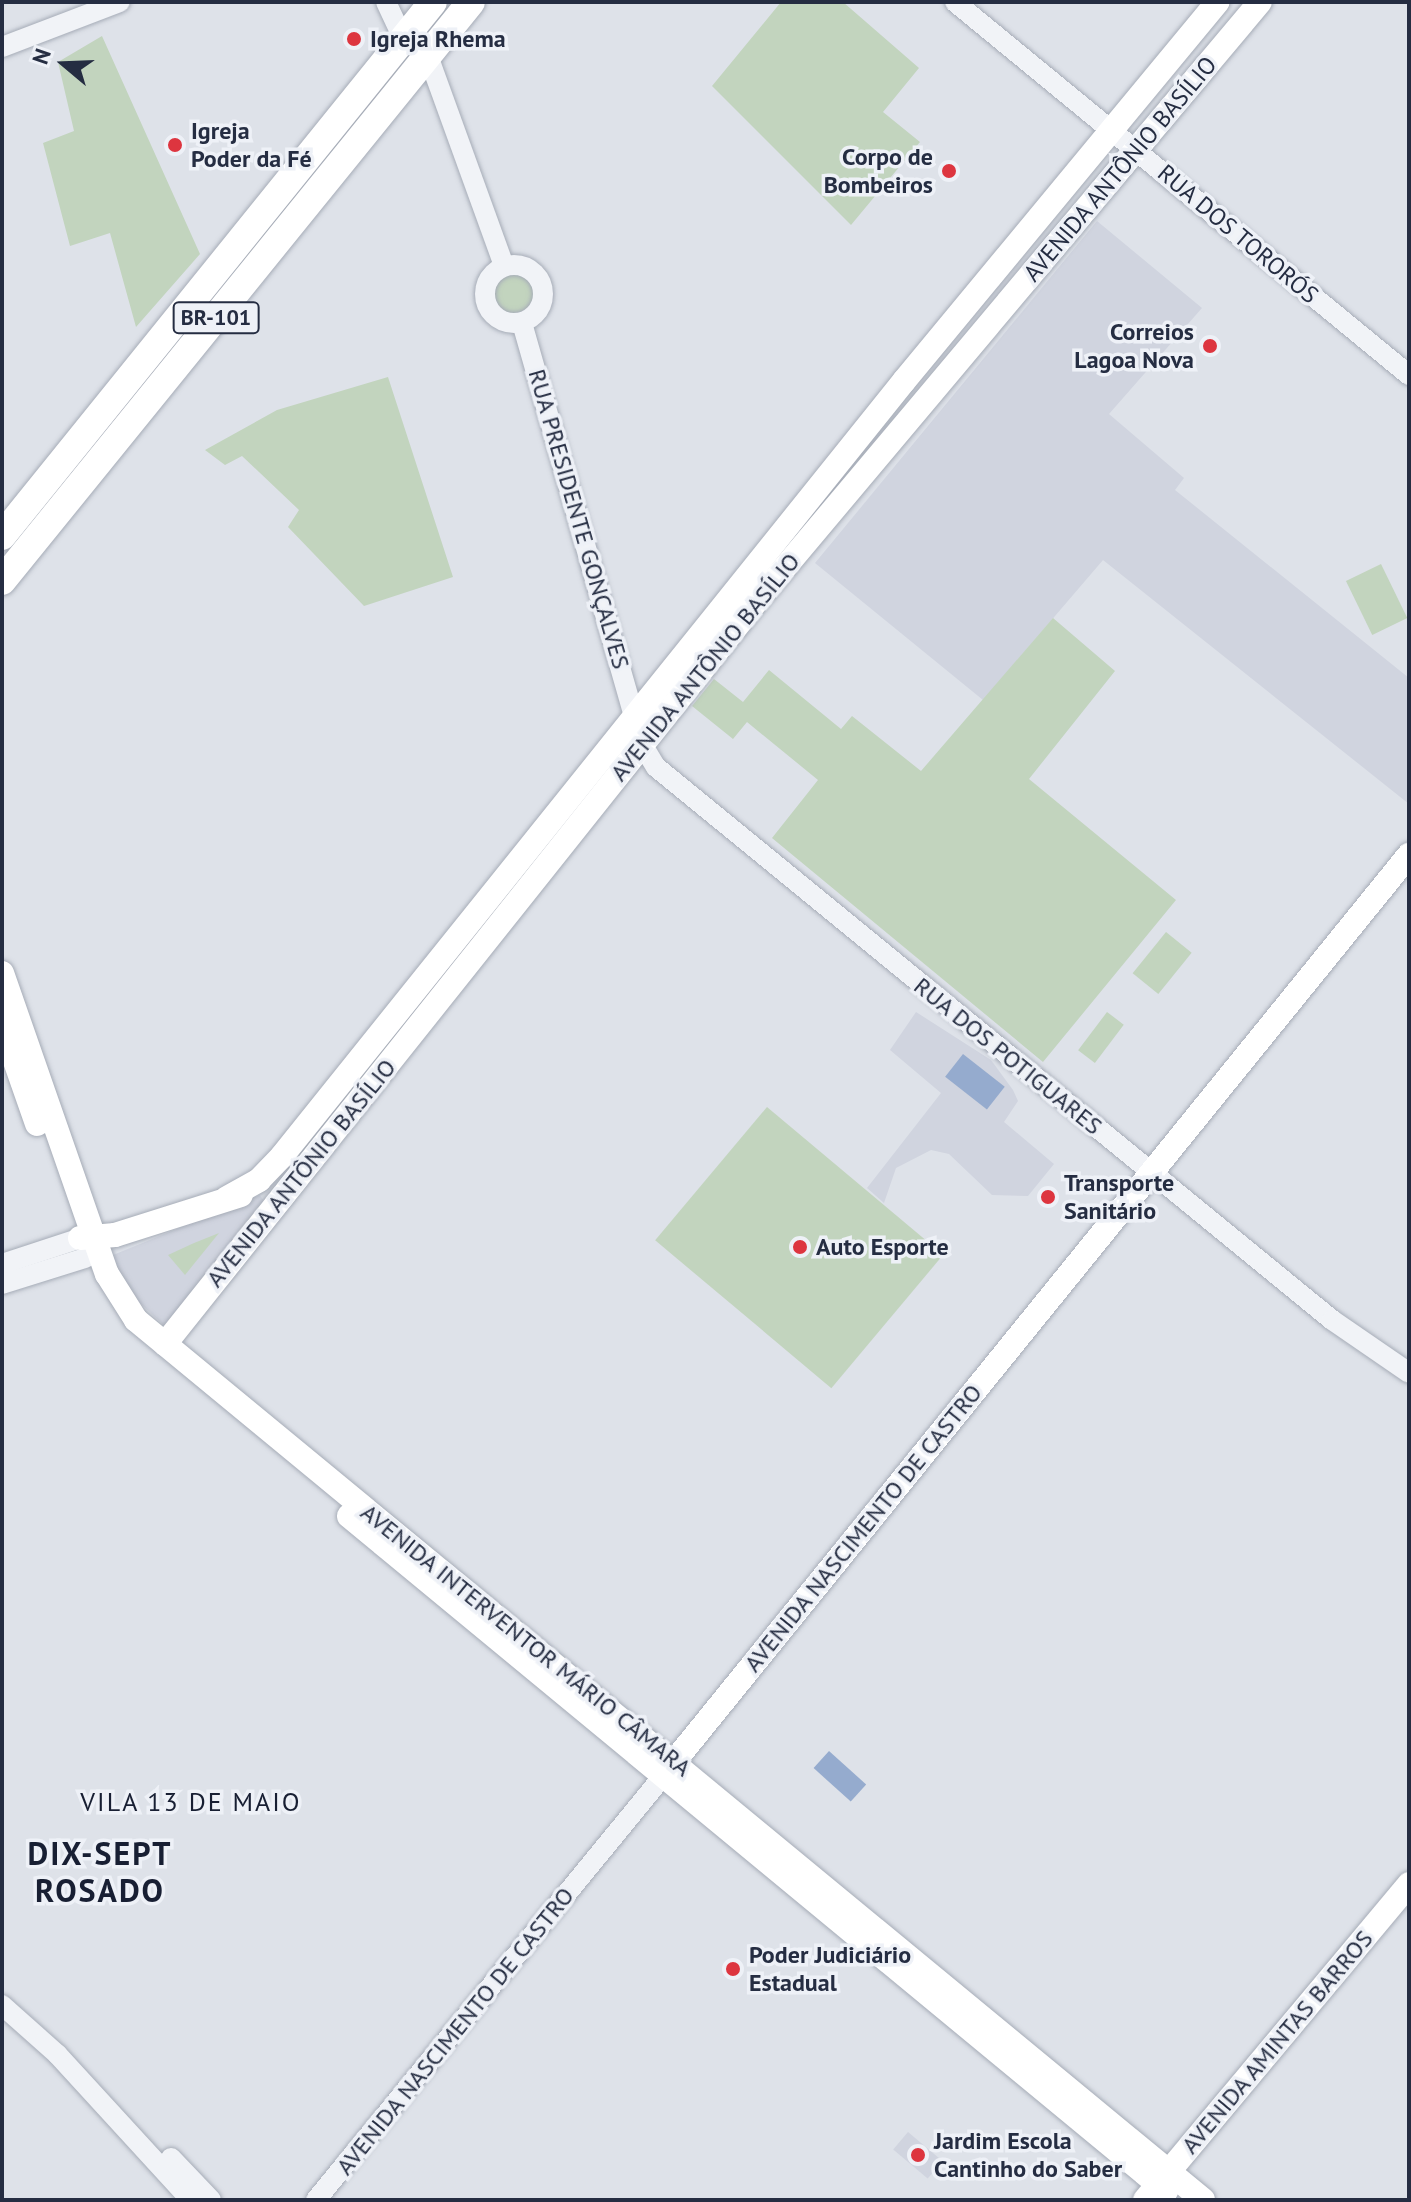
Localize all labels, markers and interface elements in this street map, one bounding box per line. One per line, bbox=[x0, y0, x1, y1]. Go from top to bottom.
north arrow bbox=[24, 24, 104, 104]
place label: Igreja Rhema bbox=[370, 25, 506, 53]
marker: Igreja Rhema bbox=[345, 30, 363, 48]
text: N bbox=[26, 45, 57, 68]
street label: AVENIDA ANTÔNIO BASÍLIO bbox=[1017, 50, 1223, 288]
place label: Igreja Poder da Fé bbox=[191, 117, 312, 173]
marker: Igreja Poder da Fé bbox=[166, 136, 184, 154]
place label: Corpo de Bombeiros bbox=[824, 143, 933, 199]
street label: RUA DOS TORORÓS bbox=[1151, 158, 1325, 310]
marker: Corpo de Bombeiros bbox=[940, 162, 958, 180]
road number: BR-101 bbox=[172, 300, 260, 336]
place label: Correios Lagoa Nova bbox=[1074, 318, 1194, 374]
marker: Correios Lagoa Nova bbox=[1201, 337, 1219, 355]
street label: RUA PRESIDENTE GONÇALVES bbox=[522, 365, 636, 673]
street label: AVENIDA ANTÔNIO BASÍLIO bbox=[604, 547, 806, 787]
street label: RUA DOS POTIGUARES bbox=[908, 971, 1108, 1141]
street label: AVENIDA ANTÔNIO BASÍLIO bbox=[200, 1053, 402, 1293]
place label: Transporte Sanitário bbox=[1064, 1169, 1174, 1225]
marker: Transporte Sanitário bbox=[1039, 1188, 1057, 1206]
place label: Auto Esporte bbox=[816, 1233, 949, 1261]
marker: Auto Esporte bbox=[791, 1238, 809, 1256]
street label: AVENIDA NASCIMENTO DE CASTRO bbox=[738, 1378, 988, 1678]
street label: AVENIDA INTERVENTOR MÁRIO CÂMARA bbox=[355, 1497, 697, 1783]
district label: VILA 13 DE MAIO bbox=[80, 1786, 302, 1818]
district label: DIX-SEPT ROSADO bbox=[28, 1835, 172, 1910]
street label: AVENIDA NASCIMENTO DE CASTRO bbox=[330, 1881, 580, 2181]
street label: AVENIDA AMINTAS BARROS bbox=[1175, 1924, 1379, 2160]
place label: Poder Judiciário Estadual bbox=[749, 1941, 911, 1997]
marker: Poder Judiciário Estadual bbox=[724, 1960, 742, 1978]
place label: Jardim Escola Cantinho do Saber bbox=[934, 2127, 1122, 2183]
marker: Jardim Escola Cantinho do Saber bbox=[909, 2146, 927, 2164]

